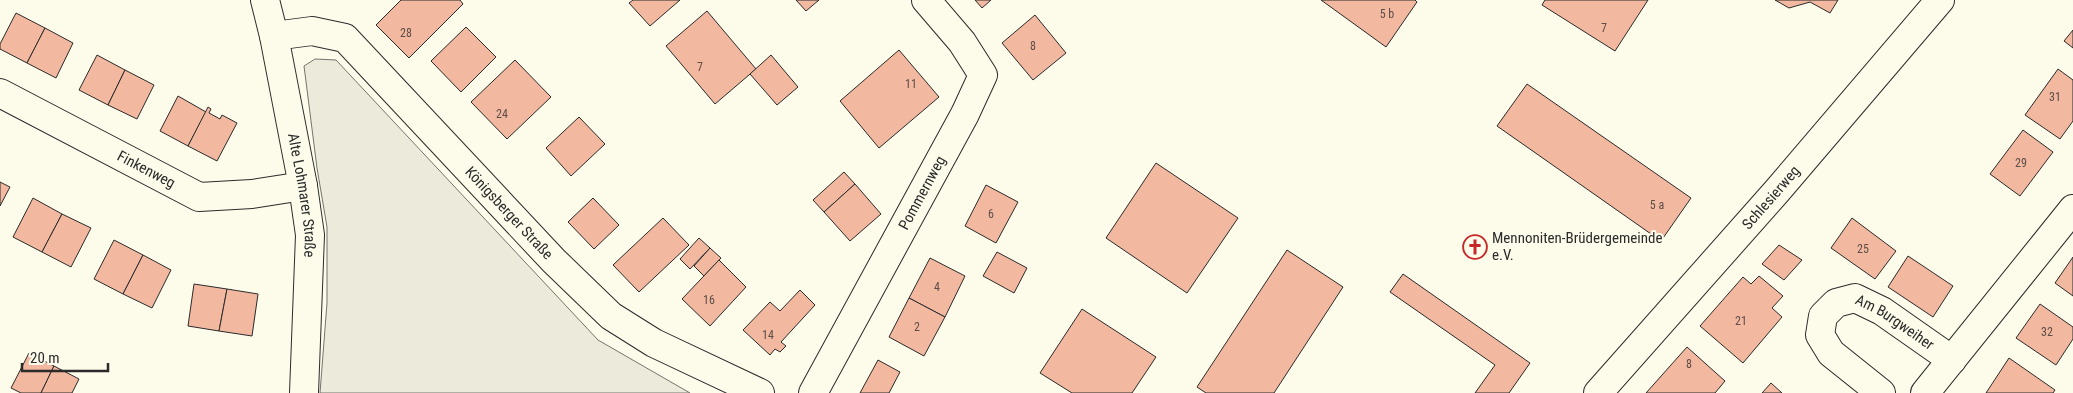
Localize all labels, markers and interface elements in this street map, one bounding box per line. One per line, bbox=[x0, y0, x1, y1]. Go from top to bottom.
house number: 5 b bbox=[1380, 7, 1394, 21]
house number: 7 bbox=[1601, 21, 1607, 35]
house number: 28 bbox=[400, 26, 412, 40]
house number: 8 bbox=[1030, 39, 1036, 53]
house number: 7 bbox=[697, 60, 703, 74]
house number: 11 bbox=[905, 77, 917, 91]
house number: 31 bbox=[2049, 90, 2061, 104]
house number: 24 bbox=[496, 107, 508, 121]
street label: Alte Lohmarer Straße bbox=[284, 132, 319, 258]
street label: Finkenweg bbox=[114, 147, 178, 192]
street label: Pommernweg bbox=[895, 153, 949, 233]
house number: 29 bbox=[2015, 156, 2027, 170]
street label: Schlesierweg bbox=[1738, 162, 1804, 233]
street label: Königsberger Straße bbox=[461, 163, 557, 263]
house number: 5 a bbox=[1650, 198, 1664, 212]
house number: 6 bbox=[988, 207, 994, 221]
place label: Mennoniten-Brüdergemeinde e.V. bbox=[1492, 229, 1662, 264]
church icon: Mennoniten-Brüdergemeinde e.V. bbox=[1462, 234, 1488, 260]
house number: 25 bbox=[1857, 242, 1869, 256]
house number: 4 bbox=[934, 280, 940, 294]
street label: Am Burgweiher bbox=[1853, 291, 1938, 354]
house number: 16 bbox=[703, 293, 715, 307]
house number: 21 bbox=[1735, 314, 1747, 328]
house number: 2 bbox=[914, 320, 920, 334]
house number: 32 bbox=[2041, 325, 2053, 339]
house number: 14 bbox=[762, 328, 774, 342]
scale bar bbox=[22, 340, 109, 372]
text: 20 m bbox=[30, 349, 60, 367]
house number: 8 bbox=[1686, 357, 1692, 371]

